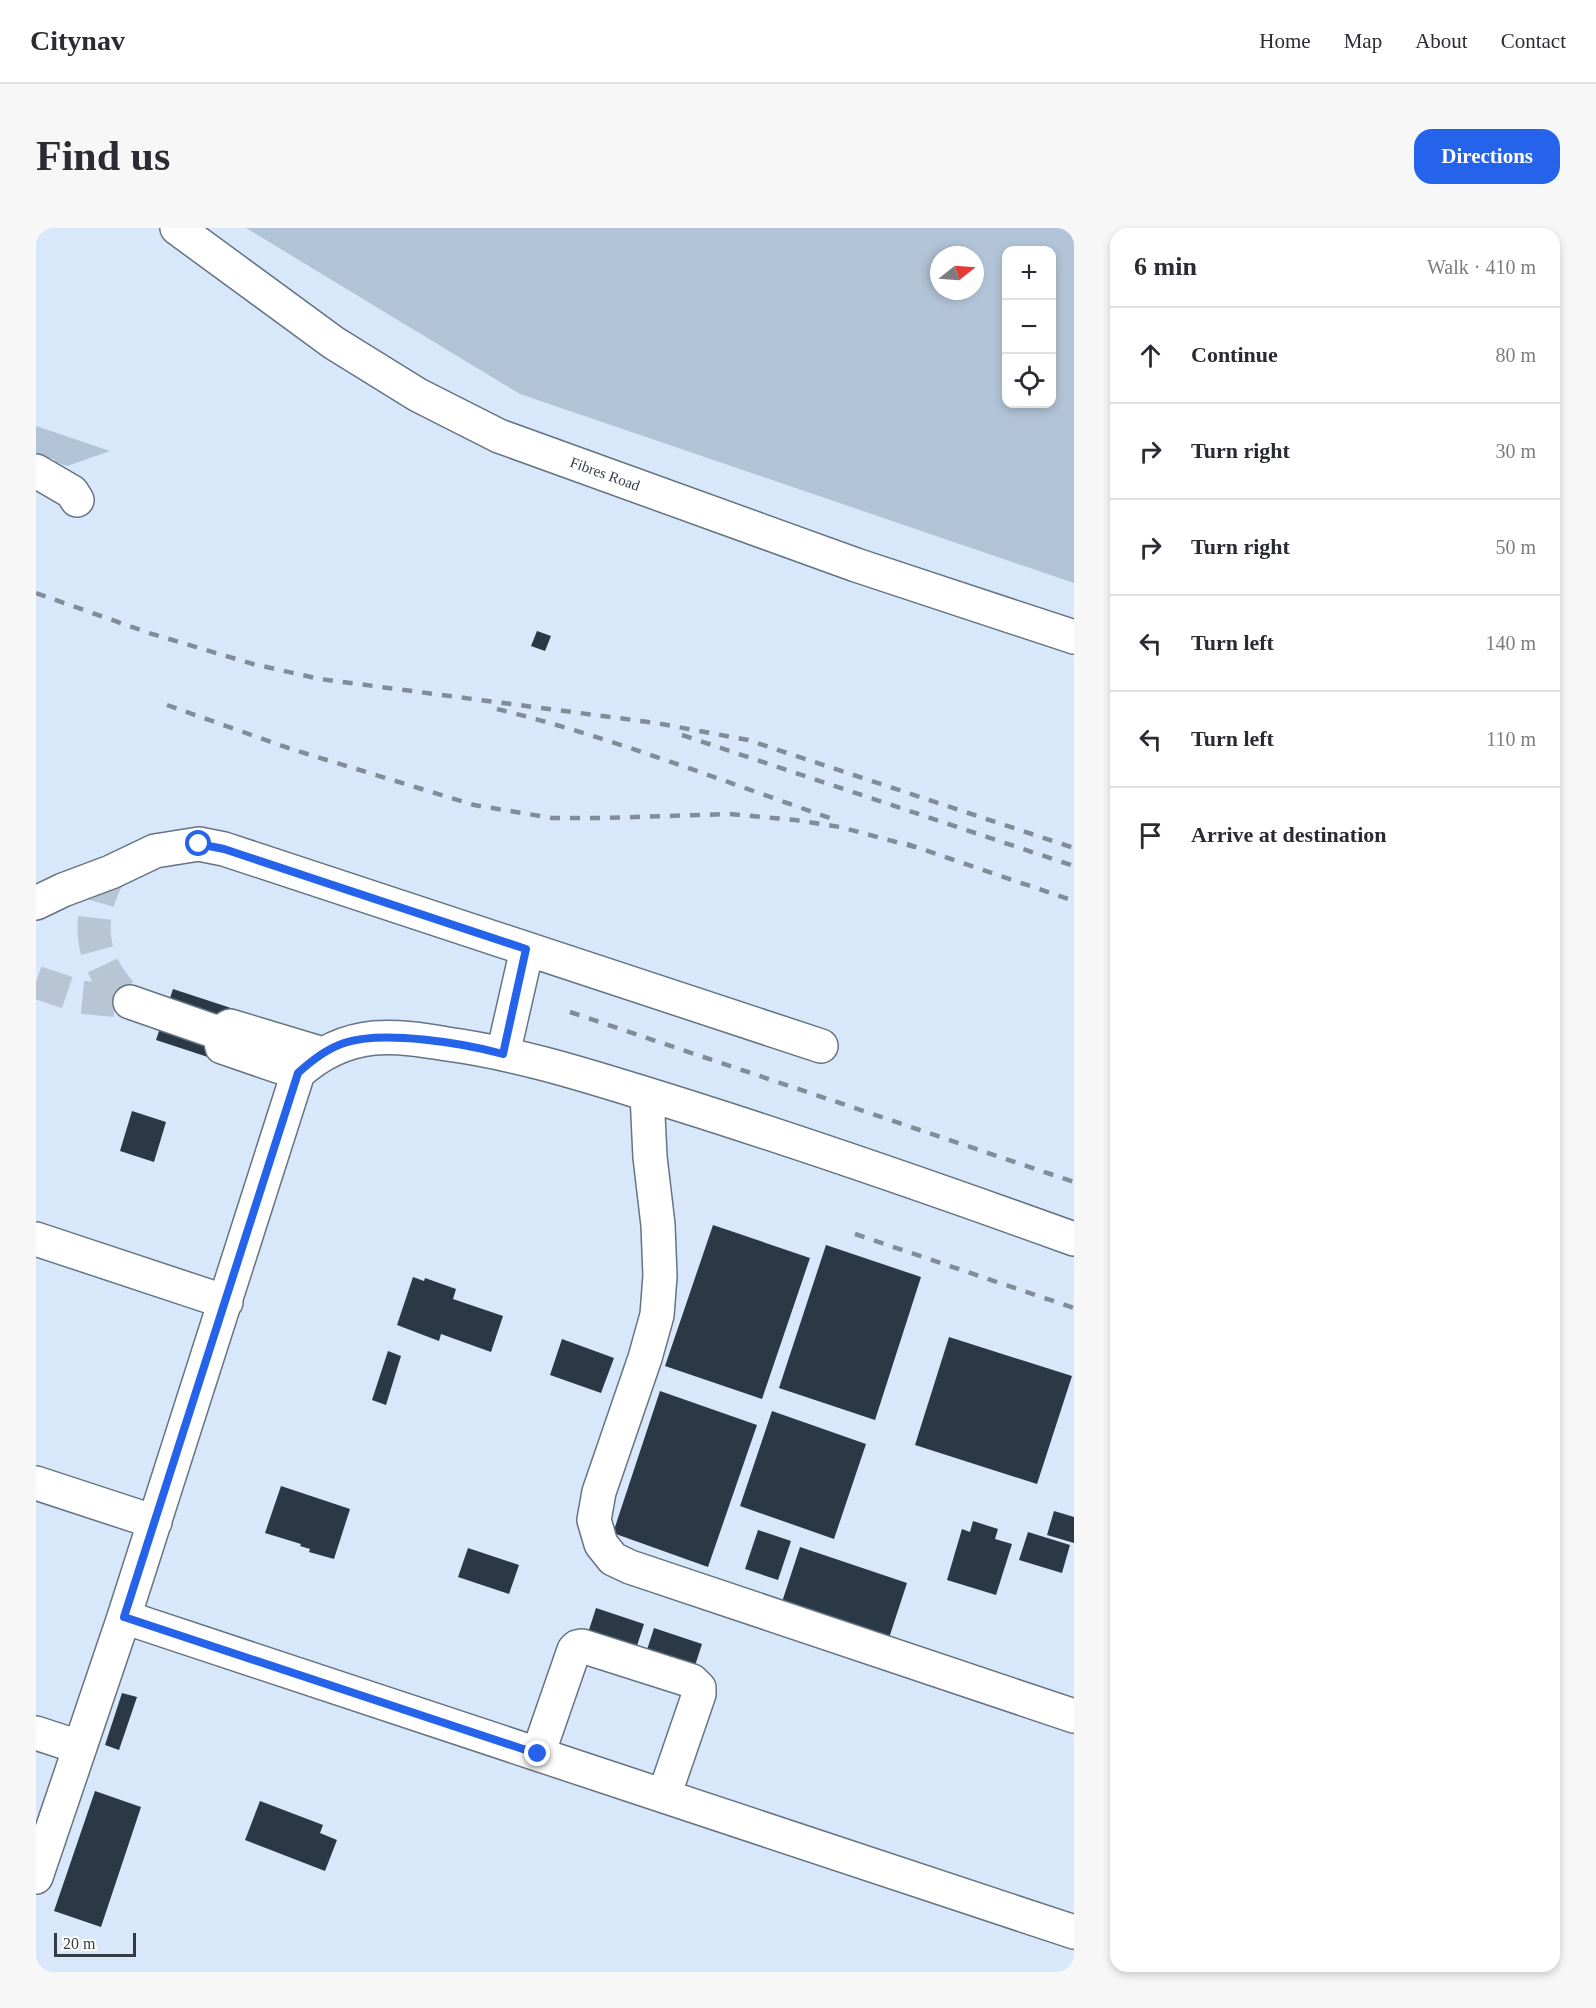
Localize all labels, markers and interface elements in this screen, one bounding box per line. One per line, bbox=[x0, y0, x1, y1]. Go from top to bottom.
text: Citynav bbox=[30, 25, 125, 56]
text: Home bbox=[1259, 29, 1311, 53]
text: Map bbox=[1344, 29, 1382, 53]
text: About bbox=[1415, 29, 1468, 53]
text: Contact bbox=[1501, 29, 1566, 53]
button: Directions bbox=[1414, 129, 1560, 184]
text: Find us bbox=[36, 133, 170, 179]
north arrow bbox=[930, 246, 984, 300]
map controls bbox=[1002, 246, 1056, 408]
button: + bbox=[1002, 246, 1056, 300]
text: 6 min bbox=[1134, 252, 1197, 281]
text: Walk · 410 m bbox=[1427, 256, 1536, 278]
button: − bbox=[1002, 300, 1056, 354]
icon: ahead bbox=[1134, 339, 1167, 372]
text: Continue bbox=[1191, 342, 1278, 367]
text: 80 m bbox=[1495, 344, 1536, 366]
button: locate bbox=[1002, 354, 1056, 408]
icon: right bbox=[1134, 435, 1167, 468]
text: Turn right bbox=[1191, 438, 1290, 463]
text: 30 m bbox=[1495, 440, 1536, 462]
street label: Fibres Road bbox=[568, 454, 642, 494]
icon: right bbox=[1134, 531, 1167, 564]
text: Turn right bbox=[1191, 534, 1290, 559]
text: 50 m bbox=[1495, 536, 1536, 558]
icon: left bbox=[1134, 627, 1167, 660]
text: Turn left bbox=[1191, 630, 1274, 655]
text: 140 m bbox=[1485, 632, 1536, 654]
icon: left bbox=[1134, 723, 1167, 756]
text: Turn left bbox=[1191, 726, 1274, 751]
text: 110 m bbox=[1486, 728, 1536, 750]
icon: arrive bbox=[1134, 819, 1167, 852]
text: Arrive at destination bbox=[1191, 822, 1387, 847]
route start bbox=[185, 830, 211, 856]
route end bbox=[524, 1740, 550, 1766]
scale bar bbox=[54, 1930, 136, 1958]
text: 20 m bbox=[63, 1935, 95, 1952]

